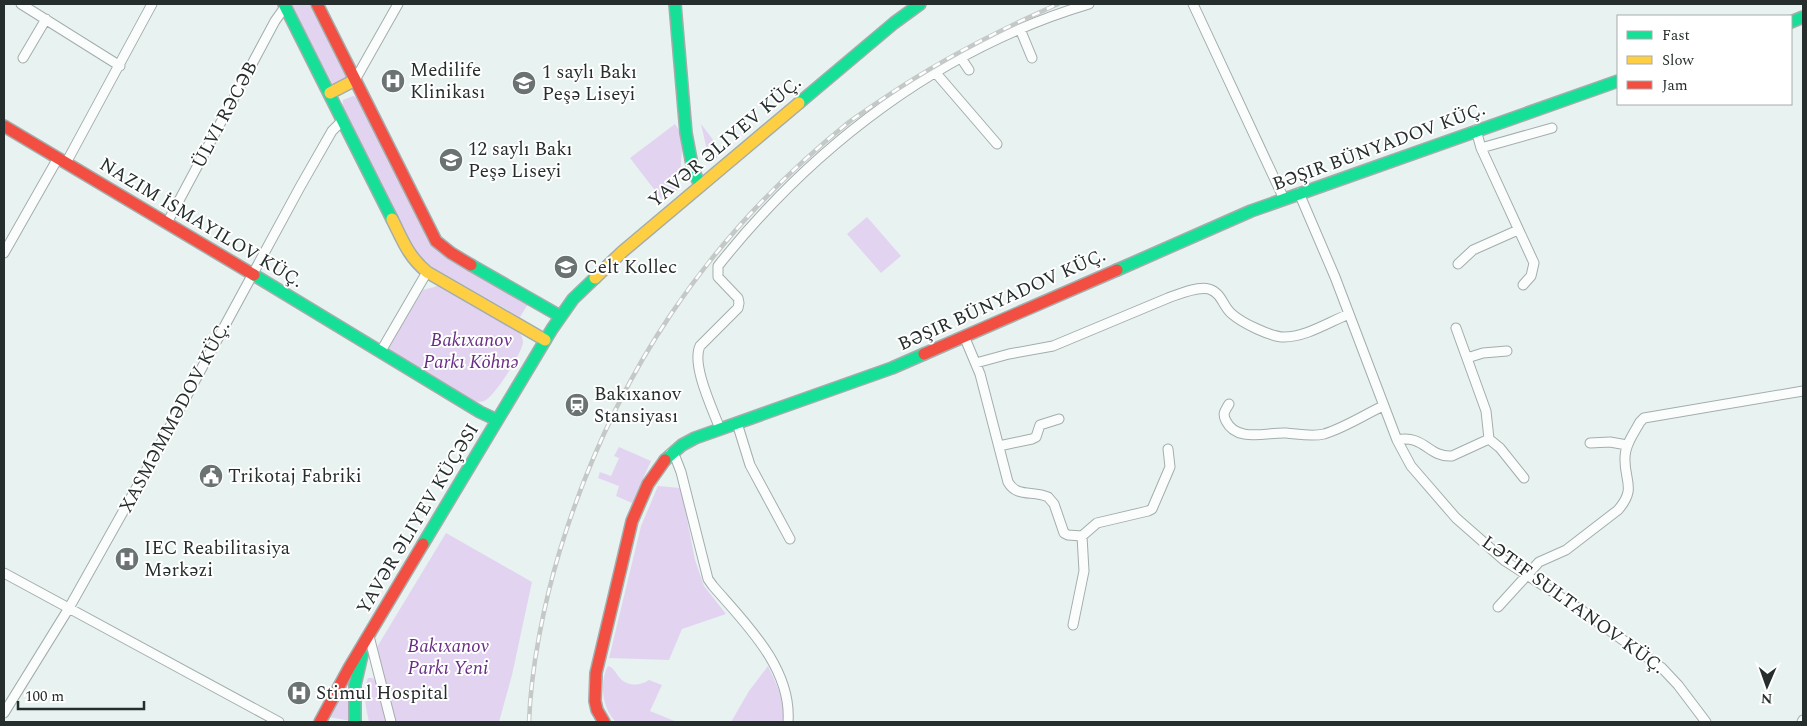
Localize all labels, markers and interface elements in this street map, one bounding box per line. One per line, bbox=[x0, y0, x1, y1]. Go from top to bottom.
legend bbox=[1617, 15, 1792, 105]
text: Fast bbox=[1662, 24, 1690, 47]
text: Slow bbox=[1662, 49, 1694, 72]
street label: ÜLVI RƏCƏB bbox=[185, 56, 265, 174]
place label: Medilife Klinikası bbox=[410, 56, 486, 107]
place label: 1 saylı Bakı Peşə Liseyi bbox=[542, 58, 637, 109]
hospital icon: Medilife Klinikası bbox=[380, 68, 406, 94]
street label: YAVƏR ƏLIYEV KÜÇ. bbox=[642, 69, 808, 215]
school or university icon: 1 saylı Bakı Peşə Liseyi bbox=[511, 70, 537, 96]
text: Jam bbox=[1662, 74, 1688, 97]
street label: BƏŞIR BÜNYADOV KÜÇ. bbox=[1268, 95, 1490, 199]
place label: 12 saylı Bakı Peşə Liseyi bbox=[468, 135, 572, 186]
school or university icon: 12 saylı Bakı Peşə Liseyi bbox=[438, 147, 464, 173]
street label: NAZIM İSMAYILOV KÜÇ. bbox=[93, 150, 309, 296]
street label: BƏŞIR BÜNYADOV KÜÇ. bbox=[893, 241, 1111, 359]
place label: Celt Kollec bbox=[584, 253, 677, 282]
school or university icon: Celt Kollec bbox=[553, 254, 579, 280]
street label: XASMƏMMƏDOV KÜÇ. bbox=[112, 316, 238, 518]
park label: Bakıxanov Parkı Köhnə bbox=[423, 326, 519, 377]
place label: Bakıxanov Stansiyası bbox=[594, 380, 682, 431]
station icon: Bakıxanov Stansiyası bbox=[564, 392, 590, 418]
street label: YAVƏR ƏLIYEV KÜÇƏSI bbox=[349, 418, 487, 620]
place label: Trikotaj Fabriki bbox=[228, 462, 362, 491]
public building icon: Trikotaj Fabriki bbox=[198, 463, 224, 489]
street label: LƏTIF SULTANOV KÜÇ. bbox=[1475, 528, 1671, 682]
place label: IEC Reabilitasiya Mərkəzi bbox=[144, 534, 291, 585]
hospital icon: IEC Reabilitasiya Mərkəzi bbox=[114, 546, 140, 572]
park label: Bakıxanov Parkı Yeni bbox=[407, 632, 489, 683]
north arrow bbox=[1742, 661, 1792, 711]
scale bar bbox=[18, 678, 144, 710]
place label: Stimul Hospital bbox=[316, 679, 448, 708]
hospital icon: Stimul Hospital bbox=[286, 680, 312, 706]
text: 100 m bbox=[25, 685, 64, 708]
text: N bbox=[1760, 688, 1773, 709]

